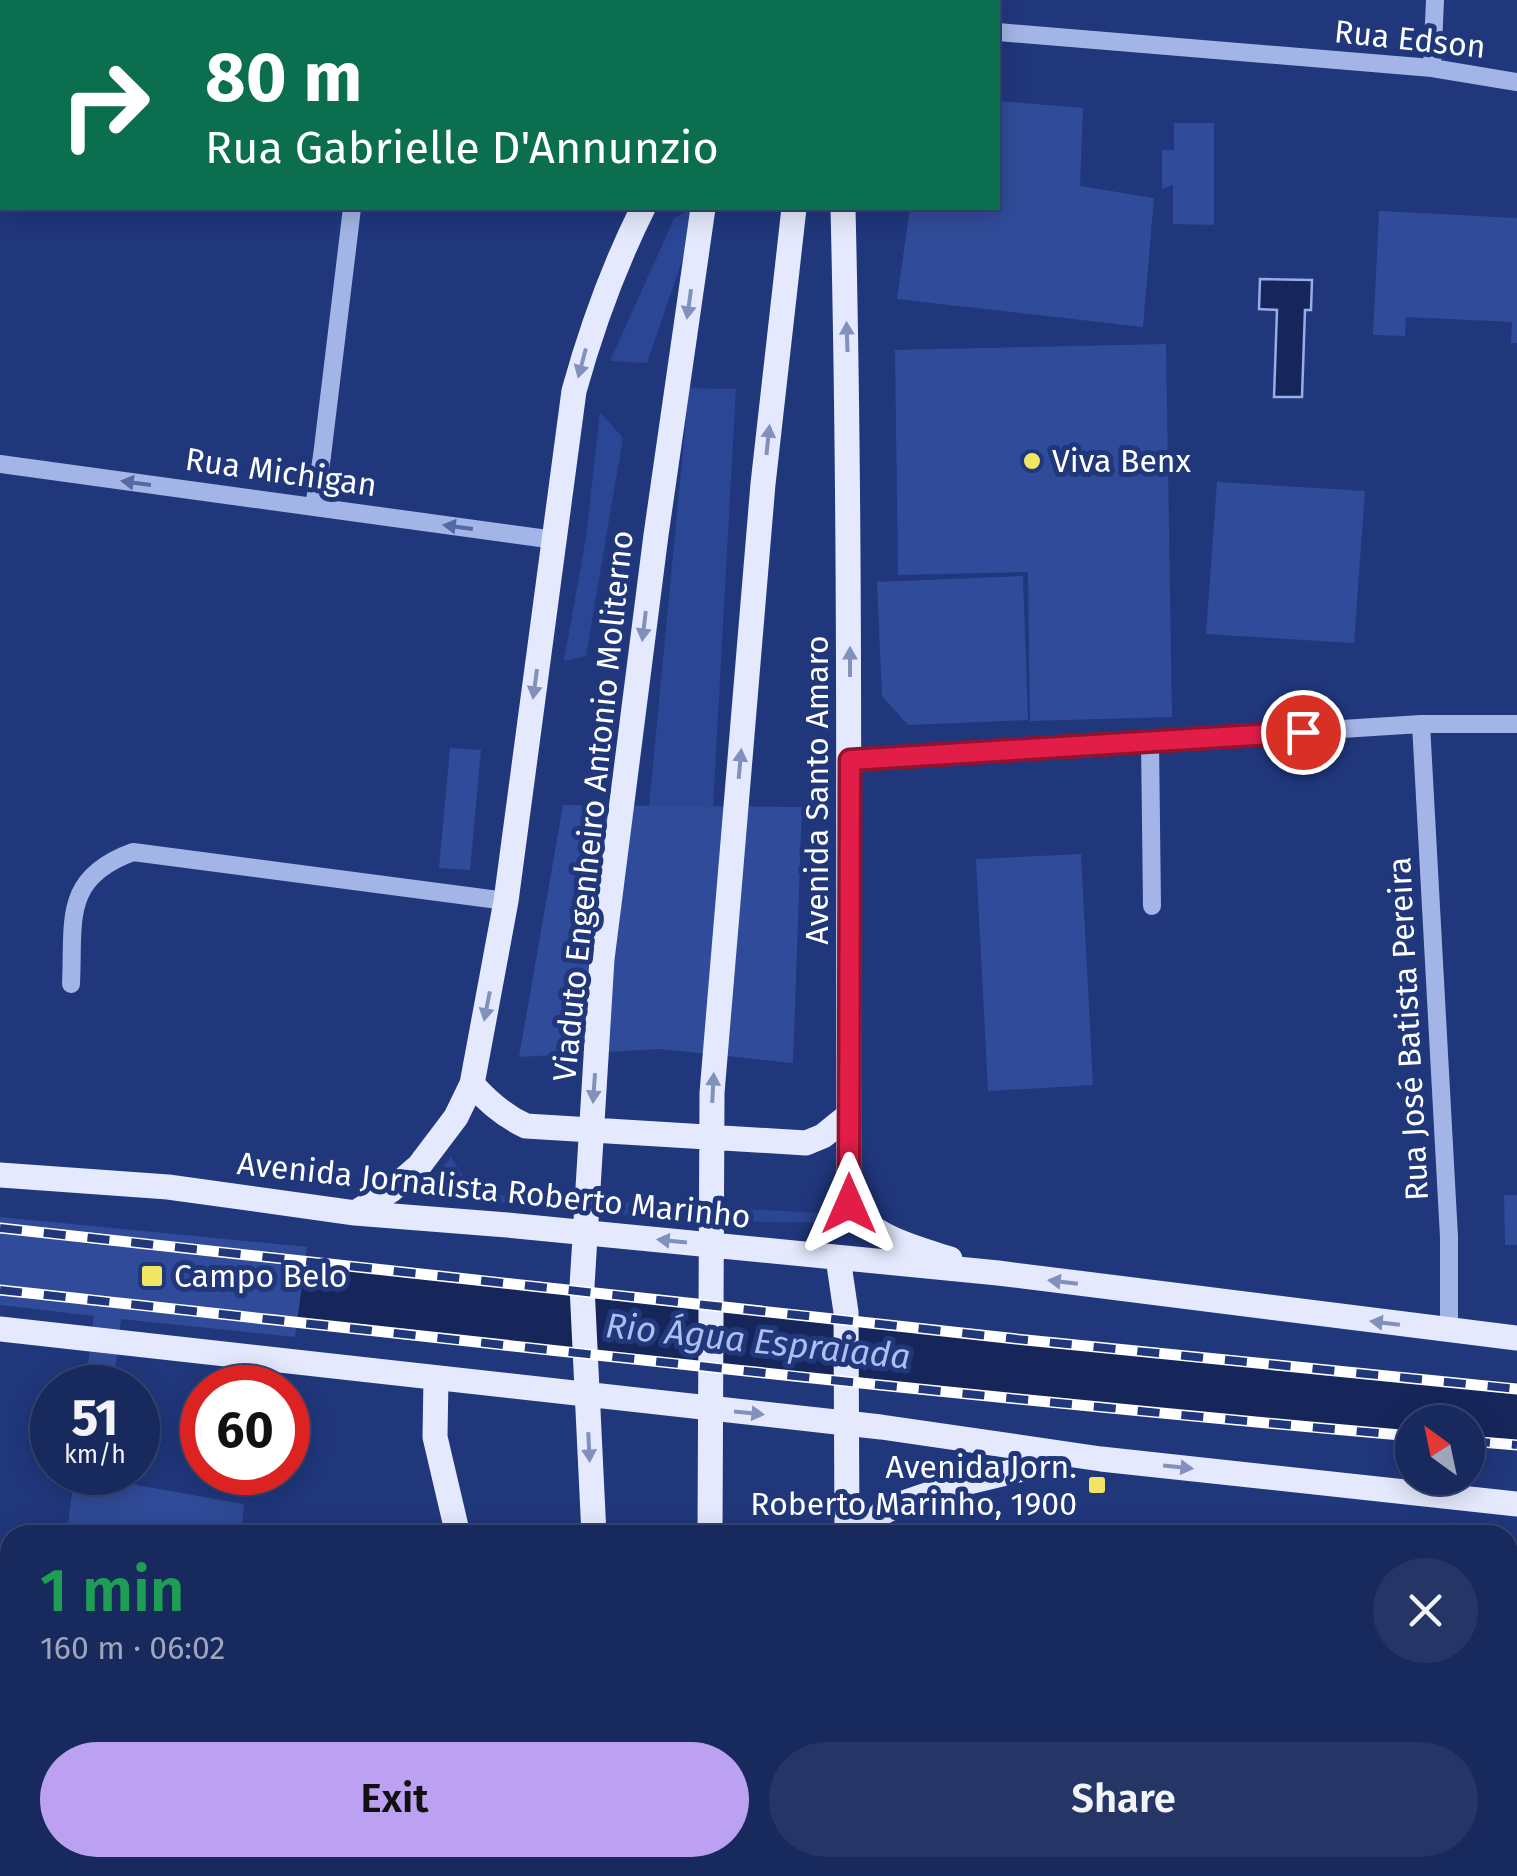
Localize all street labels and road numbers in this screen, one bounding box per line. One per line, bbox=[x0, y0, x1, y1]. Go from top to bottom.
street label: Rua Edson bbox=[1332, 12, 1488, 66]
street label: Rua Michigan bbox=[183, 440, 379, 504]
street label: Viaduto Engenheiro Antonio Moliterno bbox=[545, 529, 641, 1083]
street label: Avenida Santo Amaro bbox=[798, 635, 836, 945]
street label: Rua José Batista Pereira bbox=[1380, 856, 1436, 1202]
street label: Avenida Jornalista Roberto Marinho bbox=[235, 1144, 753, 1236]

